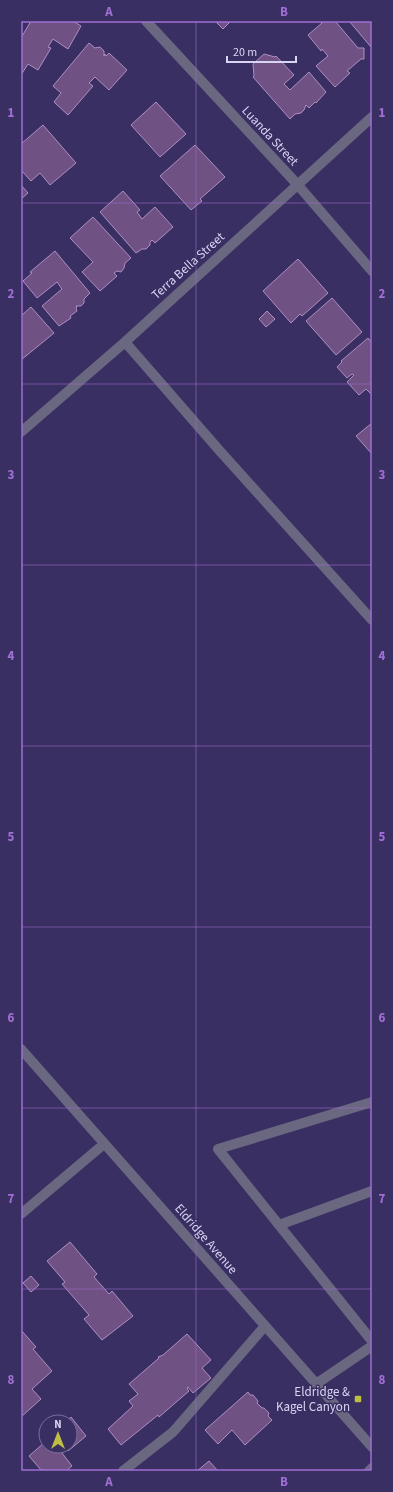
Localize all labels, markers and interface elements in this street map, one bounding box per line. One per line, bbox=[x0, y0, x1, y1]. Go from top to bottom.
text: A bbox=[104, 3, 113, 21]
text: B bbox=[280, 3, 288, 21]
scale bar bbox=[227, 38, 296, 64]
text: 20 m bbox=[233, 44, 257, 61]
street label: Luanda Street bbox=[238, 102, 303, 170]
text: 1 bbox=[8, 104, 15, 122]
text: 1 bbox=[379, 104, 386, 122]
street label: Terra Bella Street bbox=[147, 228, 229, 304]
text: 2 bbox=[8, 285, 15, 303]
text: 2 bbox=[379, 285, 386, 303]
text: 3 bbox=[8, 466, 15, 484]
text: 3 bbox=[379, 466, 386, 484]
text: 4 bbox=[8, 647, 15, 665]
text: 4 bbox=[379, 647, 386, 665]
text: 5 bbox=[8, 828, 15, 846]
text: 5 bbox=[379, 828, 386, 846]
text: 6 bbox=[8, 1009, 15, 1027]
text: 6 bbox=[379, 1009, 386, 1027]
text: 7 bbox=[8, 1190, 15, 1208]
text: 7 bbox=[379, 1190, 386, 1208]
street label: Eldridge Avenue bbox=[170, 1200, 242, 1278]
text: 8 bbox=[8, 1371, 15, 1389]
text: 8 bbox=[379, 1371, 386, 1389]
place label: Eldridge & Kagel Canyon bbox=[276, 1383, 350, 1416]
marker: Eldridge & Kagel Canyon bbox=[353, 1394, 363, 1404]
north arrow bbox=[38, 1414, 78, 1454]
text: N bbox=[54, 1417, 62, 1432]
text: A bbox=[104, 1473, 113, 1491]
text: B bbox=[280, 1473, 288, 1491]

